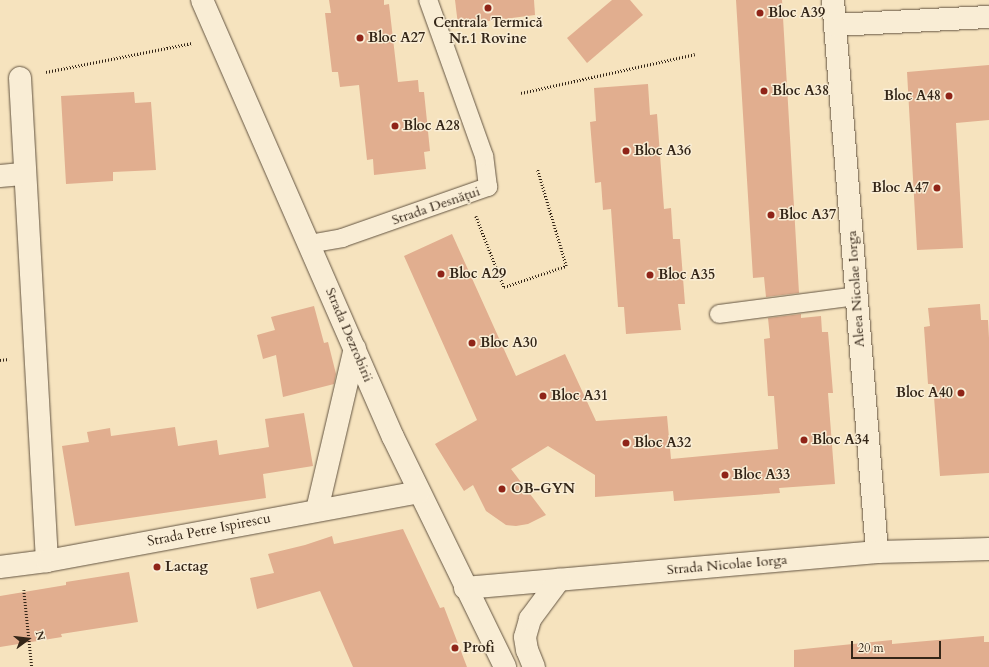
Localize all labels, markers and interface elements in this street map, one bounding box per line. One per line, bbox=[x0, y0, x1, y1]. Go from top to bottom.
marker: Centrala Termică Nr.1 Rovine bbox=[483, 3, 493, 13]
place label: Bloc A39 bbox=[768, 5, 825, 21]
marker: Bloc A39 bbox=[755, 8, 765, 18]
place label: Centrala Termică Nr.1 Rovine bbox=[433, 15, 543, 48]
place label: Bloc A27 bbox=[368, 30, 425, 46]
marker: Bloc A27 bbox=[355, 33, 365, 43]
place label: Bloc A38 bbox=[772, 83, 829, 99]
marker: Bloc A38 bbox=[759, 86, 769, 96]
place label: Bloc A48 bbox=[884, 88, 941, 104]
marker: Bloc A48 bbox=[944, 91, 954, 101]
place label: Bloc A28 bbox=[403, 118, 460, 134]
marker: Bloc A28 bbox=[390, 121, 400, 131]
place label: Bloc A36 bbox=[634, 143, 691, 159]
marker: Bloc A36 bbox=[621, 146, 631, 156]
place label: Bloc A47 bbox=[872, 180, 929, 196]
street label: Strada Desnățui bbox=[390, 183, 482, 229]
marker: Bloc A47 bbox=[932, 183, 942, 193]
place label: Bloc A37 bbox=[779, 207, 836, 223]
marker: Bloc A37 bbox=[766, 210, 776, 220]
street label: Aleea Nicolae Iorga bbox=[844, 230, 868, 348]
place label: Bloc A29 bbox=[449, 266, 506, 282]
place label: Bloc A35 bbox=[658, 267, 715, 283]
marker: Bloc A29 bbox=[436, 269, 446, 279]
marker: Bloc A35 bbox=[645, 270, 655, 280]
street label: Strada Dezrobirii bbox=[322, 285, 376, 385]
place label: Bloc A30 bbox=[480, 335, 537, 351]
marker: Bloc A30 bbox=[467, 338, 477, 348]
place label: Bloc A40 bbox=[896, 385, 953, 401]
place label: Bloc A31 bbox=[551, 388, 608, 404]
marker: Bloc A40 bbox=[956, 388, 966, 398]
marker: Bloc A31 bbox=[538, 391, 548, 401]
place label: Bloc A34 bbox=[812, 432, 869, 448]
place label: Bloc A32 bbox=[634, 435, 691, 451]
marker: Bloc A34 bbox=[799, 435, 809, 445]
marker: Bloc A32 bbox=[621, 438, 631, 448]
place label: Bloc A33 bbox=[733, 467, 790, 483]
marker: Bloc A33 bbox=[720, 470, 730, 480]
place label: OB-GYN bbox=[511, 481, 575, 497]
marker: OB-GYN bbox=[496, 483, 508, 495]
street label: Strada Petre Ispirescu bbox=[146, 510, 272, 550]
street label: Strada Nicolae Iorga bbox=[666, 551, 788, 579]
place label: Lactag bbox=[165, 559, 208, 575]
marker: Lactag bbox=[152, 562, 162, 572]
north arrow bbox=[8, 619, 48, 659]
text: N bbox=[32, 629, 49, 642]
scale bar bbox=[853, 633, 943, 659]
place label: Profi bbox=[463, 640, 495, 656]
text: 20 m bbox=[858, 640, 884, 656]
marker: Profi bbox=[450, 643, 460, 653]

